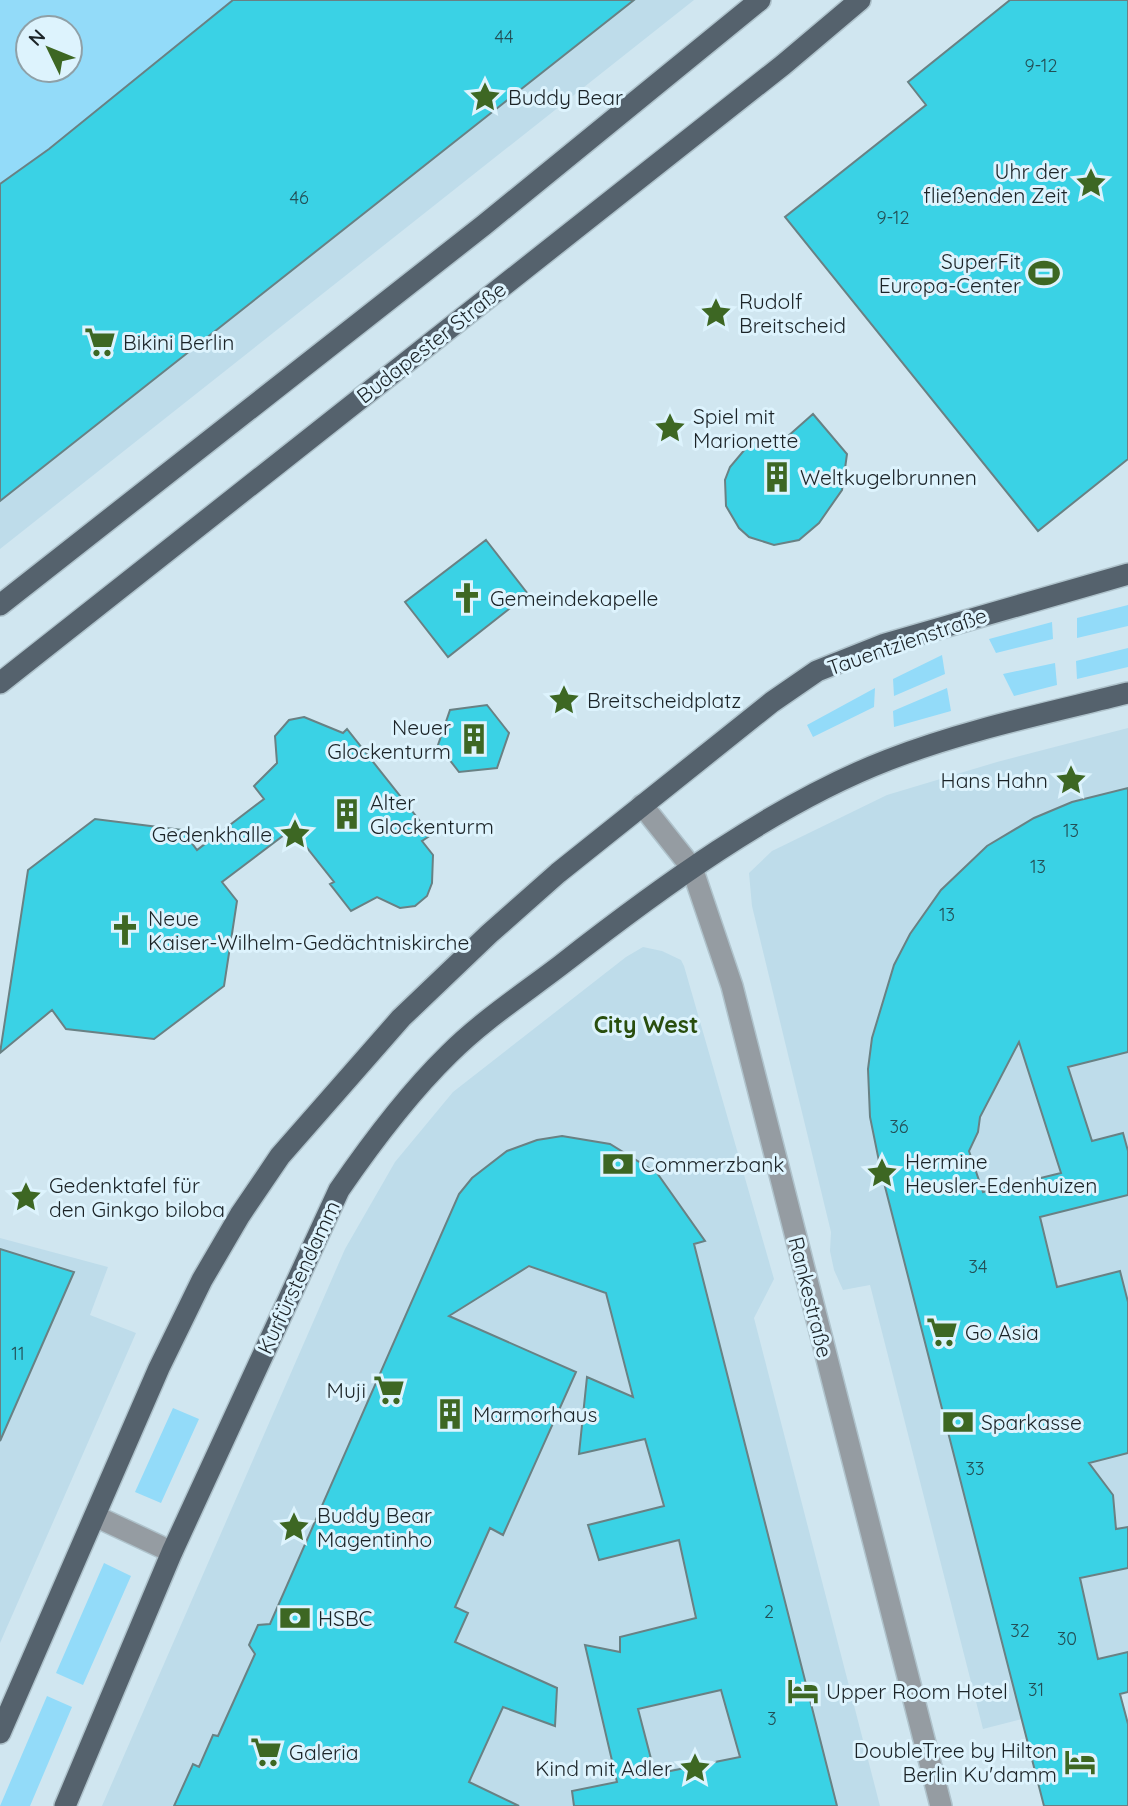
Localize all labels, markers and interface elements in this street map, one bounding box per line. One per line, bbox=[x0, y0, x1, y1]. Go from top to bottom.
north arrow bbox=[14, 14, 84, 84]
text: N bbox=[23, 24, 50, 51]
house number: 44 bbox=[495, 25, 513, 48]
house number: 9-12 bbox=[1025, 54, 1057, 77]
place icon: Buddy Bear bbox=[468, 80, 502, 114]
place label: Buddy Bear bbox=[508, 84, 623, 110]
place label: Uhr der fließenden Zeit bbox=[923, 158, 1068, 208]
place icon: Uhr der fließenden Zeit bbox=[1074, 166, 1108, 200]
house number: 46 bbox=[289, 186, 309, 209]
house number: 9-12 bbox=[877, 206, 909, 229]
place label: SuperFit Europa-Center bbox=[879, 248, 1021, 298]
sports icon: SuperFit Europa-Center bbox=[1027, 256, 1061, 290]
street label: Budapester Straße bbox=[351, 276, 511, 408]
place label: Rudolf Breitscheid bbox=[739, 288, 846, 338]
place icon: Rudolf Breitscheid bbox=[699, 296, 733, 330]
supermarket icon: Bikini Berlin bbox=[83, 325, 117, 359]
place label: Bikini Berlin bbox=[123, 329, 234, 355]
place label: Spiel mit Marionette bbox=[693, 403, 798, 453]
place icon: Spiel mit Marionette bbox=[653, 411, 687, 445]
building icon: Weltkugelbrunnen bbox=[760, 460, 794, 494]
place label: Weltkugelbrunnen bbox=[800, 464, 977, 490]
church icon: Gemeindekapelle bbox=[450, 581, 484, 615]
place label: Gemeindekapelle bbox=[490, 585, 658, 611]
street label: Tauentzienstraße bbox=[824, 602, 990, 680]
place icon: Breitscheidplatz bbox=[547, 683, 581, 717]
place label: Breitscheidplatz bbox=[587, 687, 741, 713]
place label: Neuer Glockenturm bbox=[327, 714, 451, 764]
building icon: Neuer Glockenturm bbox=[457, 722, 491, 756]
place icon: Hans Hahn bbox=[1054, 763, 1088, 797]
place label: Hans Hahn bbox=[941, 767, 1048, 793]
place label: Alter Glockenturm bbox=[370, 789, 494, 839]
building icon: Alter Glockenturm bbox=[330, 797, 364, 831]
place icon: Gedenkhalle bbox=[278, 817, 312, 851]
house number: 13 bbox=[1063, 819, 1079, 842]
place label: Gedenkhalle bbox=[152, 821, 272, 847]
house number: 13 bbox=[1030, 855, 1046, 878]
house number: 13 bbox=[939, 903, 955, 926]
place label: Neue Kaiser-Wilhelm-Gedächtniskirche bbox=[148, 905, 469, 955]
church icon: Neue Kaiser-Wilhelm-Gedächtniskirche bbox=[108, 913, 142, 947]
district label: City West bbox=[594, 1010, 698, 1039]
house number: 36 bbox=[889, 1115, 909, 1138]
bank icon: Commerzbank bbox=[601, 1147, 635, 1181]
place label: Hermine Heusler-Edenhuizen bbox=[905, 1148, 1097, 1198]
place label: Commerzbank bbox=[641, 1151, 785, 1177]
place icon: Hermine Heusler-Edenhuizen bbox=[865, 1156, 899, 1190]
place label: Gedenktafel für den Ginkgo biloba bbox=[49, 1172, 225, 1222]
place icon: Gedenktafel für den Ginkgo biloba bbox=[9, 1180, 43, 1214]
street label: Kurfürstendamm bbox=[251, 1196, 345, 1358]
street label: Rankestraße bbox=[783, 1234, 839, 1360]
house number: 34 bbox=[969, 1255, 987, 1278]
supermarket icon: Go Asia bbox=[925, 1315, 959, 1349]
place label: Go Asia bbox=[965, 1319, 1039, 1345]
house number: 11 bbox=[11, 1342, 25, 1365]
supermarket icon: Muji bbox=[372, 1373, 406, 1407]
place label: Muji bbox=[327, 1377, 366, 1403]
building icon: Marmorhaus bbox=[433, 1397, 467, 1431]
place label: Marmorhaus bbox=[473, 1401, 597, 1427]
bank icon: Sparkasse bbox=[941, 1405, 975, 1439]
place label: Sparkasse bbox=[981, 1409, 1082, 1435]
house number: 33 bbox=[966, 1457, 984, 1480]
place label: Buddy Bear Magentinho bbox=[317, 1502, 432, 1552]
place icon: Buddy Bear Magentinho bbox=[277, 1510, 311, 1544]
house number: 2 bbox=[764, 1600, 774, 1623]
bank icon: HSBC bbox=[278, 1601, 312, 1635]
place label: HSBC bbox=[318, 1605, 373, 1631]
house number: 32 bbox=[1010, 1619, 1030, 1642]
house number: 30 bbox=[1057, 1627, 1077, 1650]
hotel icon: Upper Room Hotel bbox=[786, 1674, 820, 1708]
place label: Upper Room Hotel bbox=[826, 1678, 1008, 1704]
house number: 31 bbox=[1028, 1678, 1044, 1701]
house number: 3 bbox=[767, 1707, 777, 1730]
supermarket icon: Galeria bbox=[249, 1735, 283, 1769]
place label: DoubleTree by Hilton Berlin Ku'damm bbox=[854, 1737, 1057, 1787]
place label: Galeria bbox=[289, 1739, 358, 1765]
hotel icon: DoubleTree by Hilton Berlin Ku'damm bbox=[1063, 1745, 1097, 1779]
place icon: Kind mit Adler bbox=[678, 1751, 712, 1785]
place label: Kind mit Adler bbox=[535, 1755, 672, 1781]

